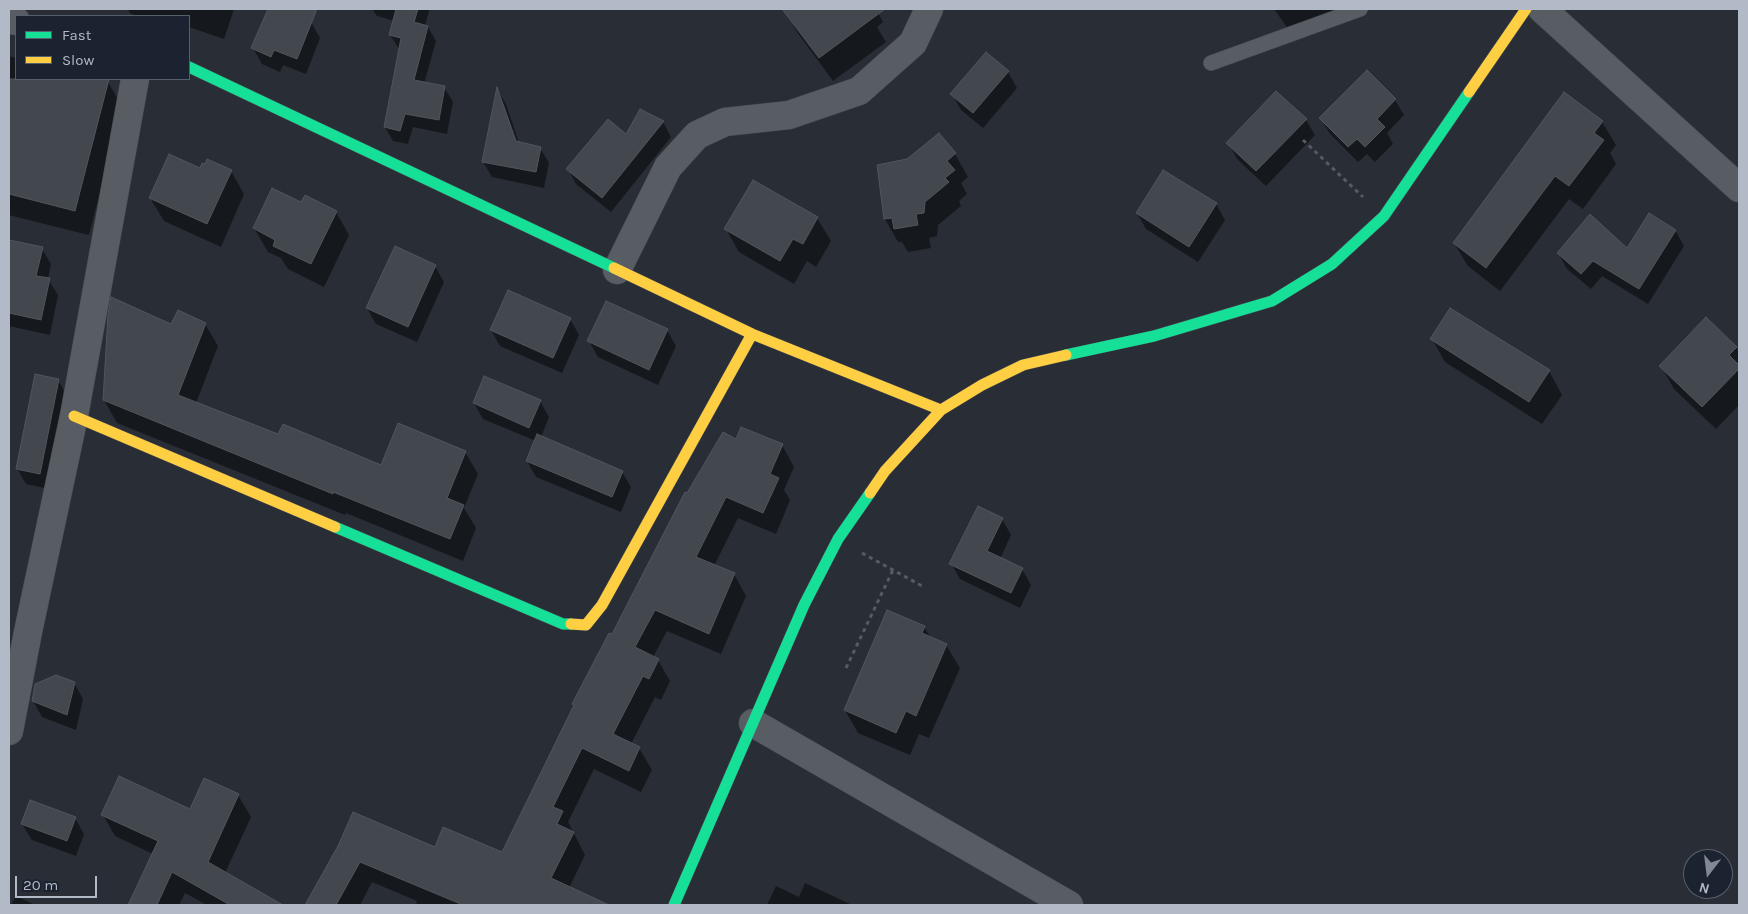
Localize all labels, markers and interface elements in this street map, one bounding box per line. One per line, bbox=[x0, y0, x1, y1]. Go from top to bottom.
legend bbox=[15, 15, 190, 80]
text: Fast bbox=[62, 26, 91, 44]
text: Slow bbox=[62, 51, 94, 69]
north arrow bbox=[1683, 849, 1733, 899]
scale bar bbox=[18, 866, 100, 898]
text: 20 m bbox=[23, 876, 58, 894]
text: N bbox=[1697, 878, 1711, 898]

